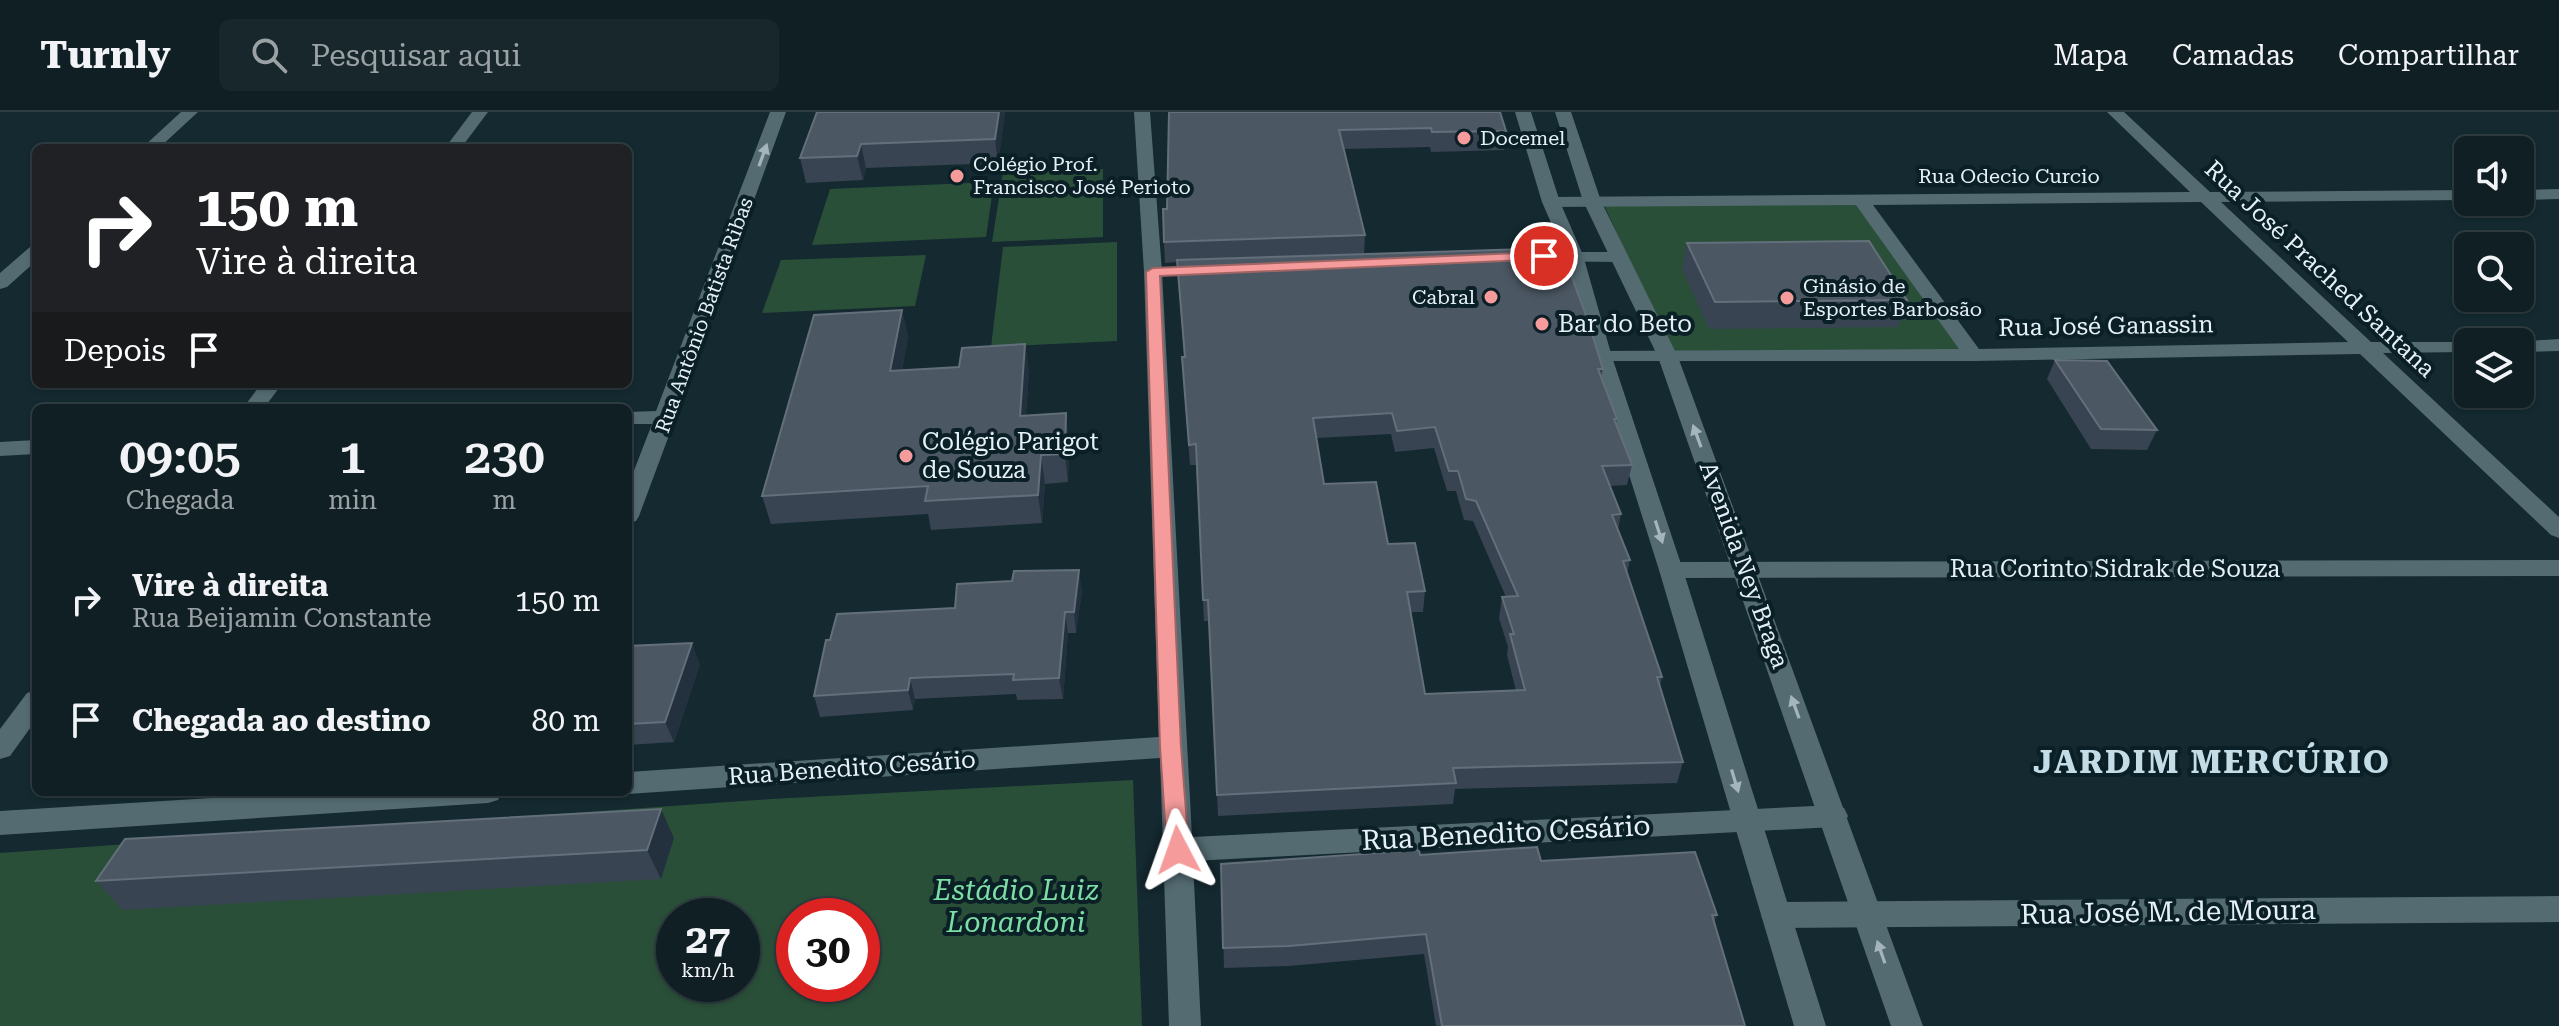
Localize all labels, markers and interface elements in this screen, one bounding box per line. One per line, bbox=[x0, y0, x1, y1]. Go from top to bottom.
search box bbox=[219, 19, 779, 91]
text: Turnly bbox=[40, 33, 171, 77]
icon: search bbox=[247, 33, 291, 77]
text: Pesquisar aqui bbox=[311, 38, 521, 73]
text: Mapa bbox=[2053, 39, 2128, 72]
text: Camadas bbox=[2172, 39, 2294, 72]
text: Compartilhar bbox=[2338, 39, 2519, 72]
place label: Docemel bbox=[1480, 126, 1565, 150]
marker: Docemel bbox=[1455, 129, 1473, 147]
map controls bbox=[2454, 136, 2534, 408]
button: sound bbox=[2454, 136, 2534, 216]
one-way arrow bbox=[757, 143, 770, 167]
place label: Colégio Prof. Francisco José Perioto bbox=[973, 152, 1191, 199]
street label: Rua José Prached Santana bbox=[2199, 155, 2441, 383]
street label: Rua Odecio Curcio bbox=[1918, 164, 2100, 188]
marker: Colégio Prof. Francisco José Perioto bbox=[948, 167, 966, 185]
text: 150 m bbox=[196, 174, 358, 240]
icon: right bbox=[64, 176, 168, 280]
street label: Rua Antônio Batista Ribas bbox=[650, 194, 758, 436]
pin bbox=[1510, 222, 1578, 290]
button: search bbox=[2454, 232, 2534, 312]
icon: arrive bbox=[1522, 234, 1566, 278]
text: Vire à direita bbox=[196, 241, 418, 283]
place label: Ginásio de Esportes Barbosão bbox=[1803, 274, 1982, 321]
place label: Cabral bbox=[1412, 285, 1475, 309]
marker: Cabral bbox=[1482, 288, 1500, 306]
marker: Ginásio de Esportes Barbosão bbox=[1778, 289, 1796, 307]
place label: Bar do Beto bbox=[1558, 310, 1692, 338]
street label: Rua José Ganassin bbox=[1998, 310, 2214, 342]
marker: Bar do Beto bbox=[1533, 315, 1551, 333]
icon: arrive bbox=[182, 328, 226, 372]
button: layers bbox=[2454, 328, 2534, 408]
text: Depois bbox=[64, 333, 166, 368]
one-way arrow bbox=[1690, 424, 1703, 448]
place label: Colégio Parigot de Souza bbox=[922, 428, 1099, 484]
text: 09:05 bbox=[119, 429, 241, 485]
text: 1 bbox=[339, 429, 366, 485]
text: 230 bbox=[464, 429, 545, 485]
marker: Colégio Parigot de Souza bbox=[897, 447, 915, 465]
street label: Avenida Ney Braga bbox=[1694, 458, 1794, 672]
text: Chegada bbox=[126, 485, 234, 515]
text: min bbox=[328, 485, 377, 515]
text: m bbox=[493, 485, 516, 515]
one-way arrow bbox=[1653, 520, 1666, 544]
street label: Rua Corinto Sidrak de Souza bbox=[1950, 555, 2280, 583]
text: Vire à direita bbox=[132, 568, 328, 603]
icon: right bbox=[64, 578, 108, 622]
text: 150 m bbox=[515, 583, 600, 618]
text: Rua Beijamin Constante bbox=[132, 603, 432, 633]
one-way arrow bbox=[1789, 695, 1801, 719]
icon: arrive bbox=[64, 698, 108, 742]
text: Chegada ao destino bbox=[132, 703, 431, 738]
text: 80 m bbox=[531, 703, 600, 738]
district label: JARDIM MERCÚRIO bbox=[2033, 742, 2391, 781]
street label: Rua Benedito Cesário bbox=[727, 745, 977, 791]
one-way arrow bbox=[1729, 769, 1742, 793]
position arrow bbox=[1136, 808, 1220, 892]
street label: Rua Benedito Cesário bbox=[1361, 809, 1651, 857]
park label: Estádio Luiz Lonardoni bbox=[932, 874, 1099, 939]
street label: Rua José M. de Moura bbox=[2020, 893, 2316, 931]
speed limit sign: 30 bbox=[776, 898, 880, 1002]
text: 27 bbox=[686, 916, 730, 963]
one-way arrow bbox=[1875, 940, 1887, 964]
text: km/h bbox=[681, 958, 735, 982]

